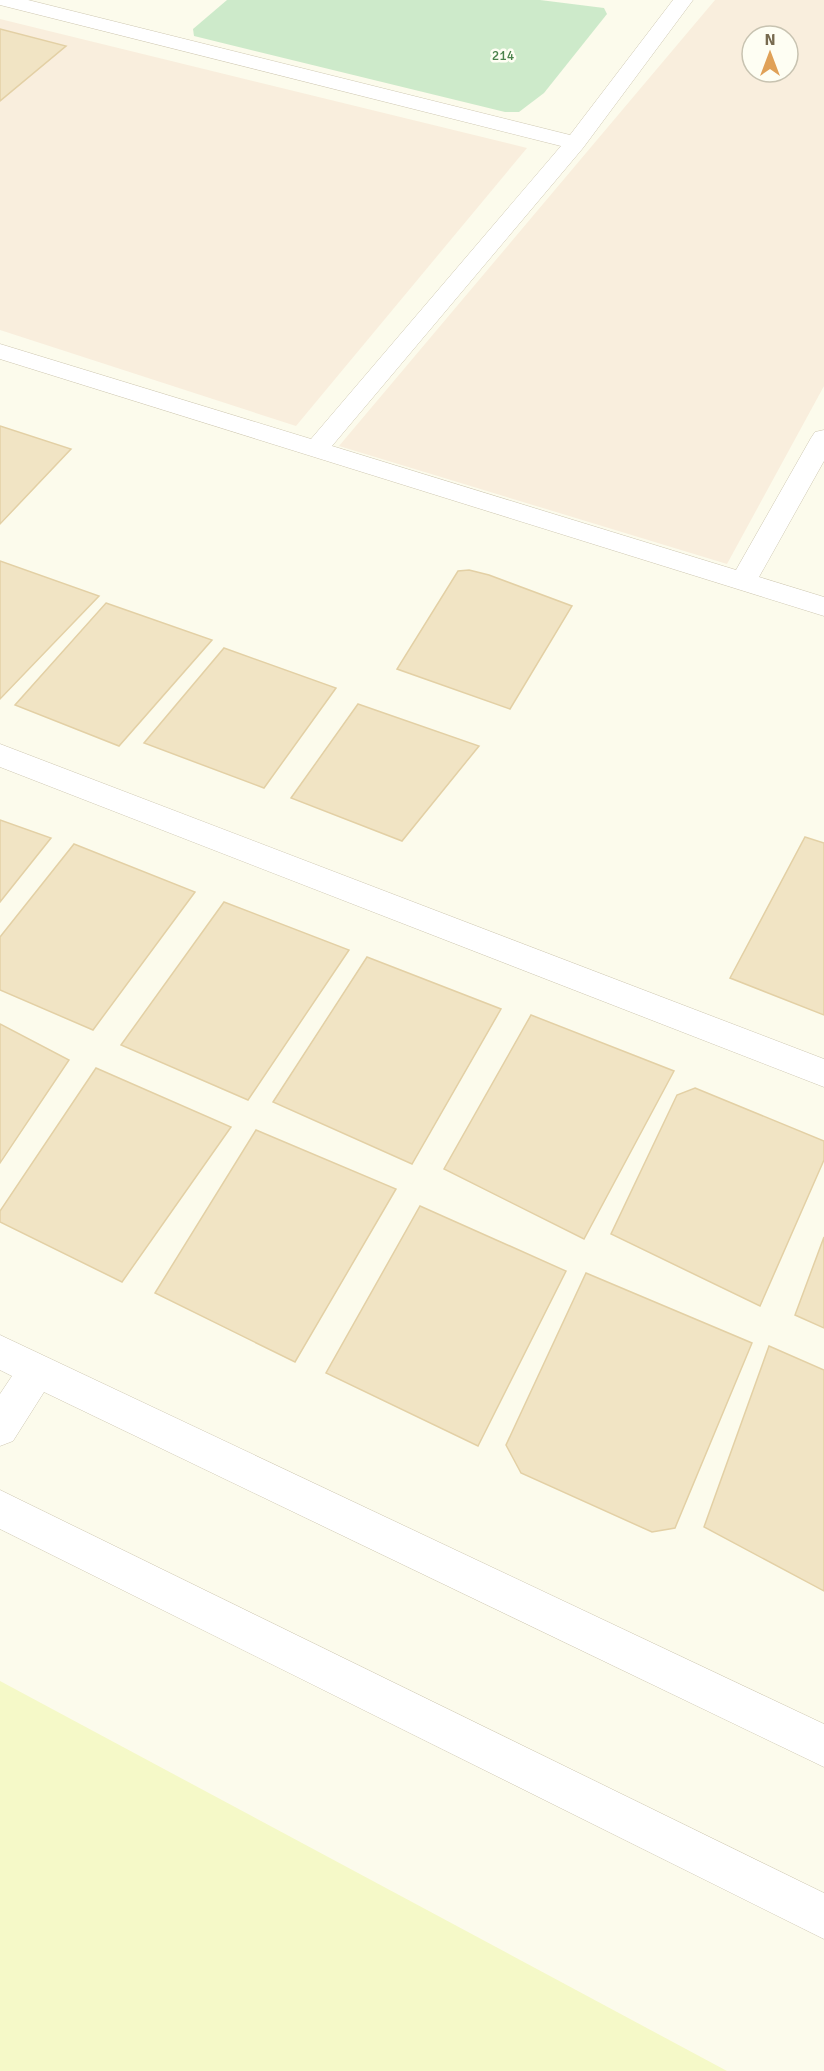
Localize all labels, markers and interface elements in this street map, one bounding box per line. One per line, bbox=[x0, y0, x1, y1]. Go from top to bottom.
north arrow bbox=[740, 24, 800, 84]
text: N bbox=[764, 30, 776, 50]
park label: 214 bbox=[492, 47, 515, 64]

